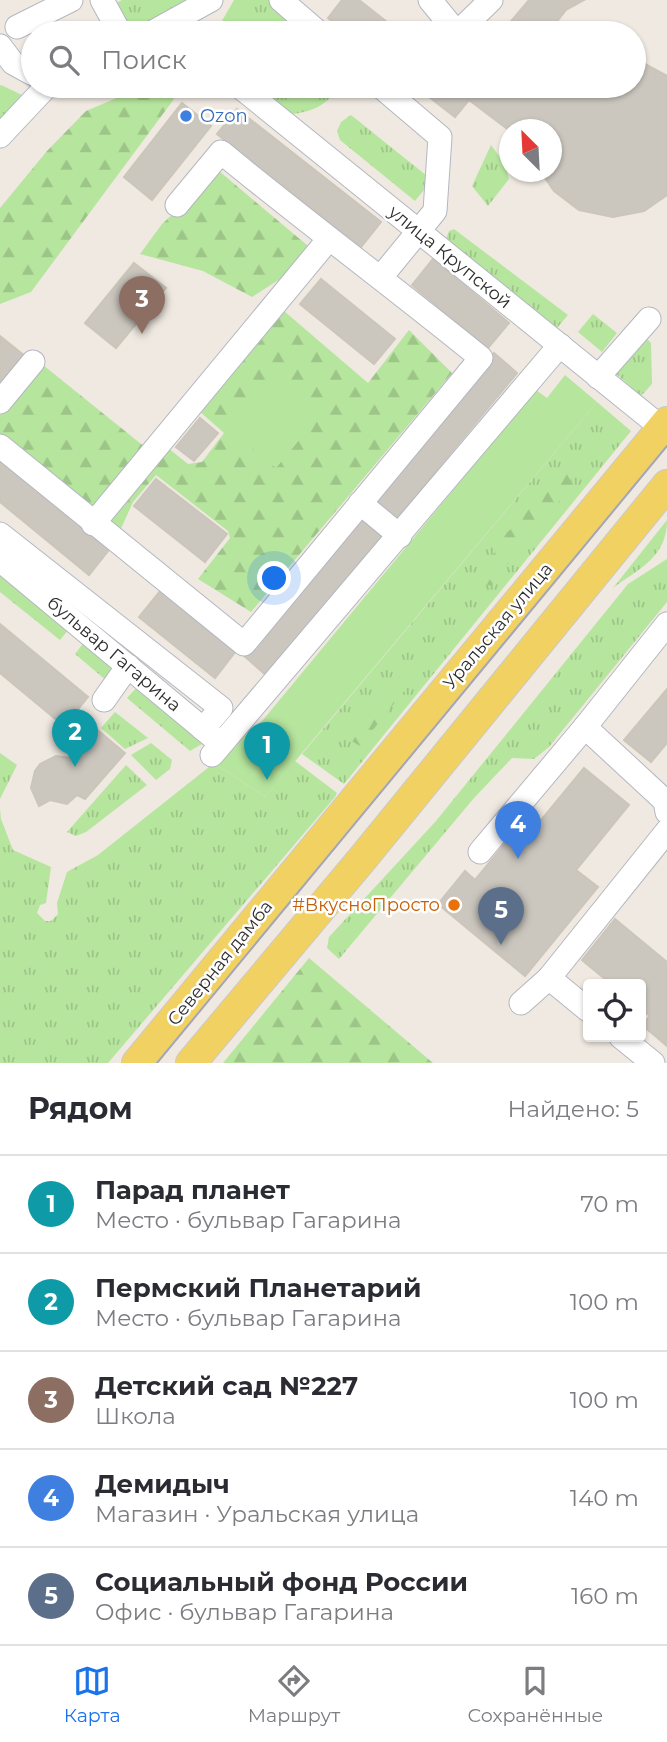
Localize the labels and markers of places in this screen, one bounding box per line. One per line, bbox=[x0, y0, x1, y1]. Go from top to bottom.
place label: Ozon bbox=[200, 105, 248, 127]
marker: Ozon bbox=[178, 108, 194, 124]
pin: 3 bbox=[119, 276, 165, 334]
pin: 2 bbox=[52, 709, 98, 767]
pin: 1 bbox=[244, 722, 290, 780]
pin: 4 bbox=[495, 801, 541, 859]
pin: 5 bbox=[478, 887, 524, 945]
place label: #ВкусноПросто bbox=[292, 894, 440, 916]
marker: #ВкусноПросто bbox=[446, 897, 462, 913]

